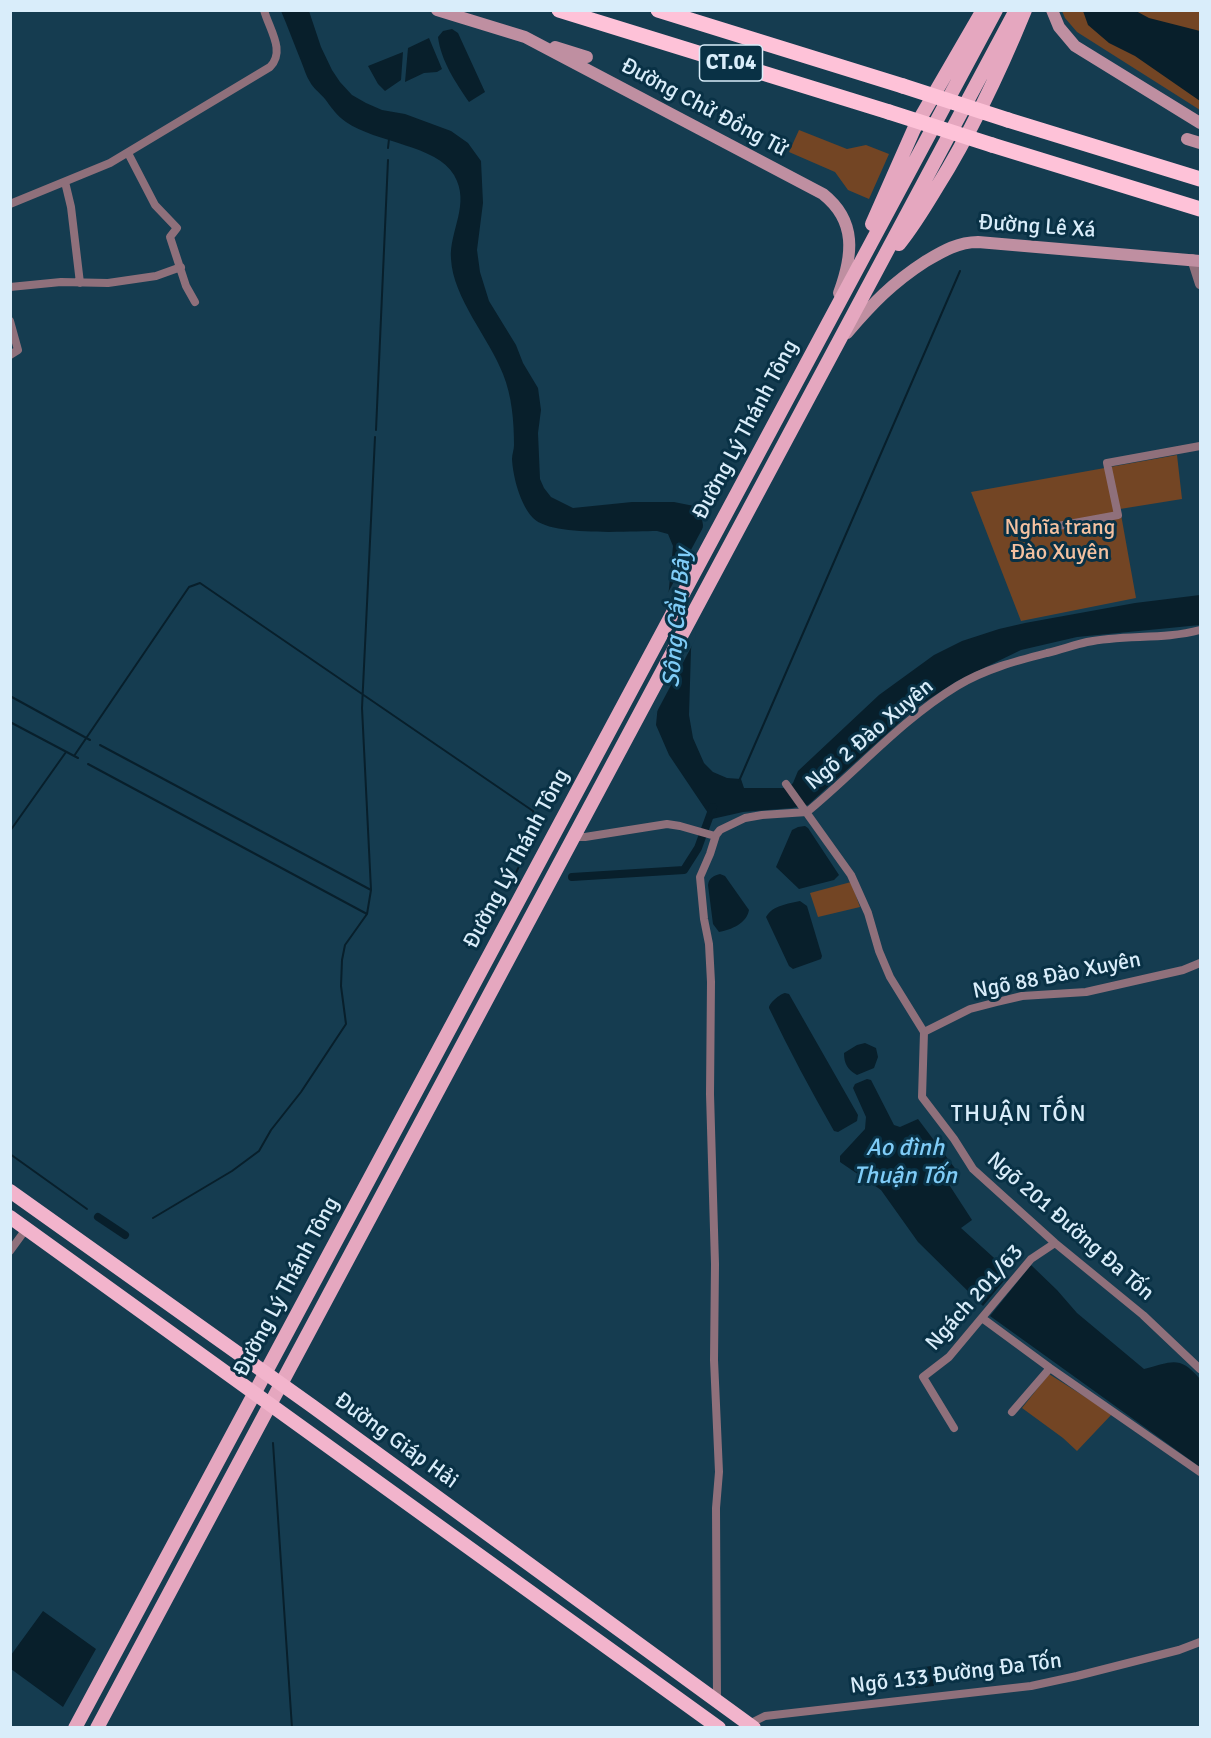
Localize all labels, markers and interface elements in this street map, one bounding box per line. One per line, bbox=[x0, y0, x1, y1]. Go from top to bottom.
road number: CT.04 bbox=[700, 45, 762, 81]
street label: Đường Chử Đồng Tử bbox=[616, 53, 792, 163]
street label: Đường Lê Xá bbox=[978, 210, 1096, 244]
street label: Đường Lý Thánh Tông bbox=[687, 336, 805, 524]
park label: Nghĩa trang Đào Xuyên bbox=[1005, 515, 1115, 566]
water label: Sông Cầu Bây bbox=[658, 547, 698, 689]
street label: Ngõ 2 Đào Xuyên bbox=[801, 674, 939, 796]
street label: Đường Lý Thánh Tông bbox=[458, 765, 576, 953]
street label: Ngõ 88 Đào Xuyên bbox=[971, 947, 1143, 1005]
district label: THUẬN TỐN bbox=[951, 1101, 1087, 1129]
water label: Ao đình Thuận Tốn bbox=[853, 1135, 957, 1191]
street label: Ngõ 201 Đường Đa Tốn bbox=[981, 1147, 1159, 1307]
street label: Đường Lý Thánh Tông bbox=[228, 1193, 346, 1381]
street label: Ngách 201/63 bbox=[921, 1240, 1029, 1356]
street label: Đường Giáp Hải bbox=[329, 1387, 463, 1495]
street label: Ngõ 133 Đường Đa Tốn bbox=[849, 1648, 1063, 1700]

